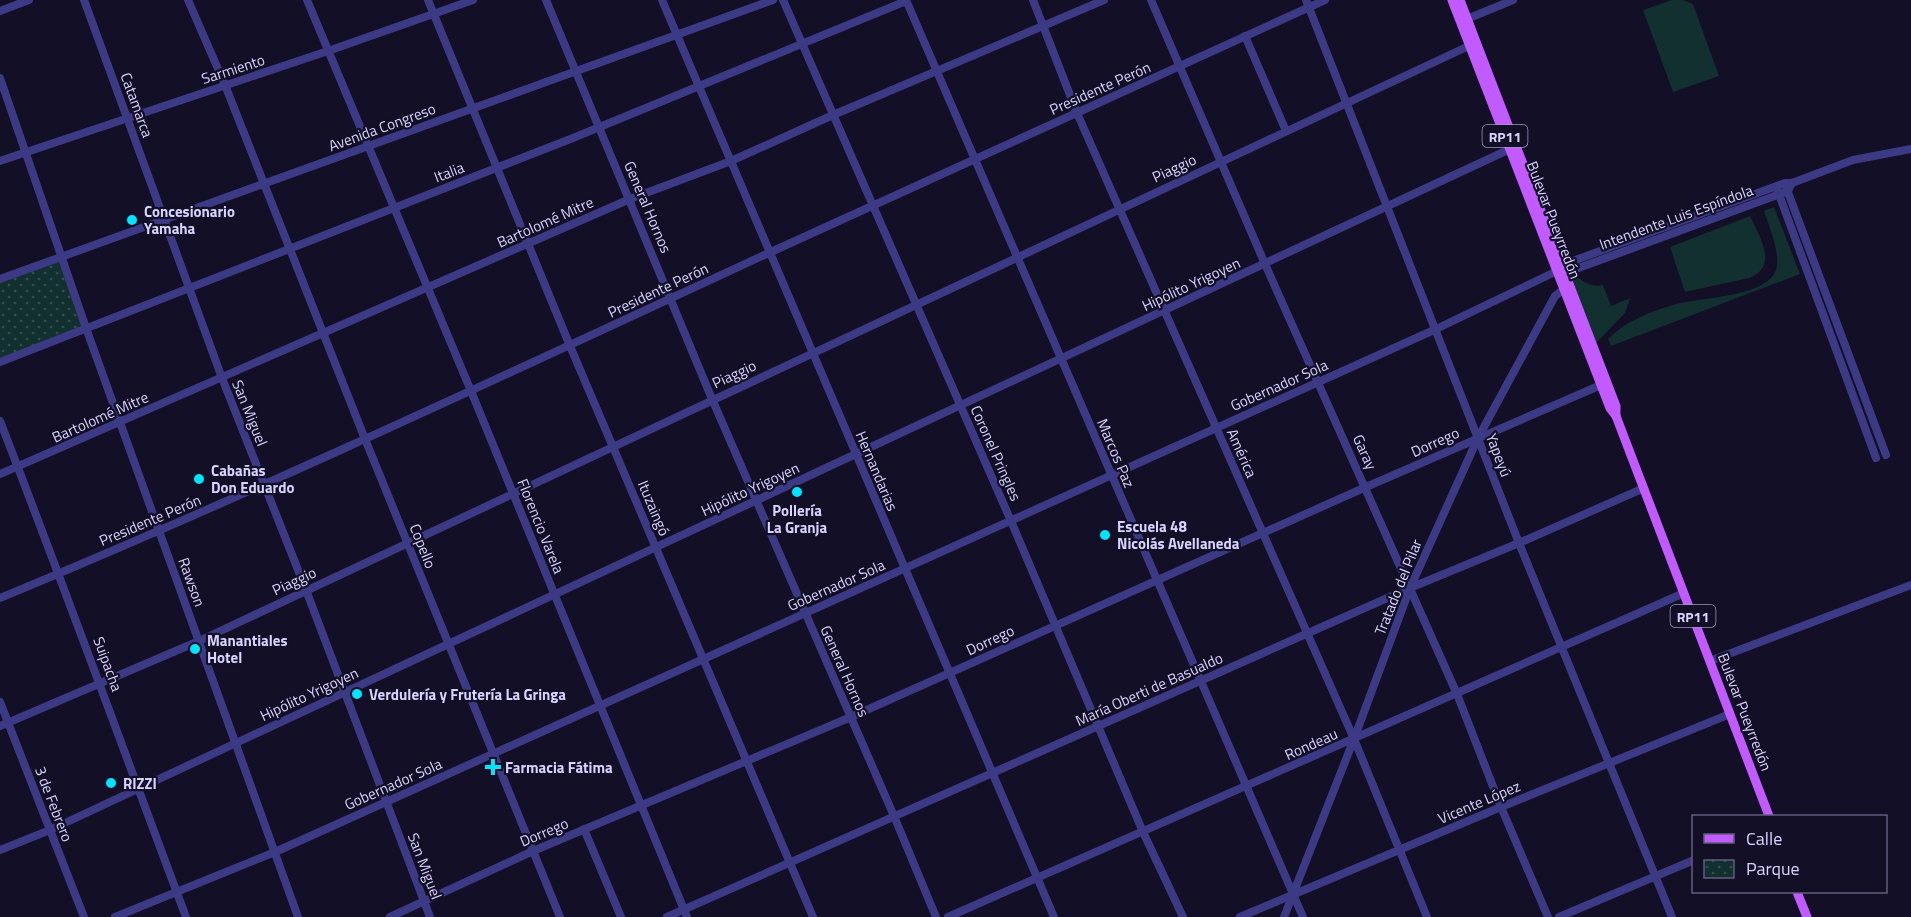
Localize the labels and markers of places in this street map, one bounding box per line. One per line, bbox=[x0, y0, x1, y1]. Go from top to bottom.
place label: Concesionario Yamaha bbox=[144, 200, 235, 240]
marker: Concesionario Yamaha bbox=[125, 213, 139, 227]
place label: Cabañas Don Eduardo bbox=[211, 459, 294, 499]
marker: Cabañas Don Eduardo bbox=[192, 472, 206, 486]
marker: Pollería La Granja bbox=[790, 485, 804, 499]
place label: Pollería La Granja bbox=[767, 499, 827, 539]
place label: Escuela 48 Nicolás Avellaneda bbox=[1117, 515, 1240, 555]
marker: Escuela 48 Nicolás Avellaneda bbox=[1098, 528, 1112, 542]
place label: Manantiales Hotel bbox=[207, 629, 288, 669]
marker: Manantiales Hotel bbox=[188, 642, 202, 656]
place label: Verdulería y Frutería La Gringa bbox=[369, 683, 566, 706]
marker: Verdulería y Frutería La Gringa bbox=[350, 687, 364, 701]
place label: Farmacia Fátima bbox=[505, 756, 613, 779]
marker: Farmacia Fátima bbox=[486, 760, 500, 774]
place label: RIZZI bbox=[123, 772, 157, 795]
marker: RIZZI bbox=[104, 776, 118, 790]

